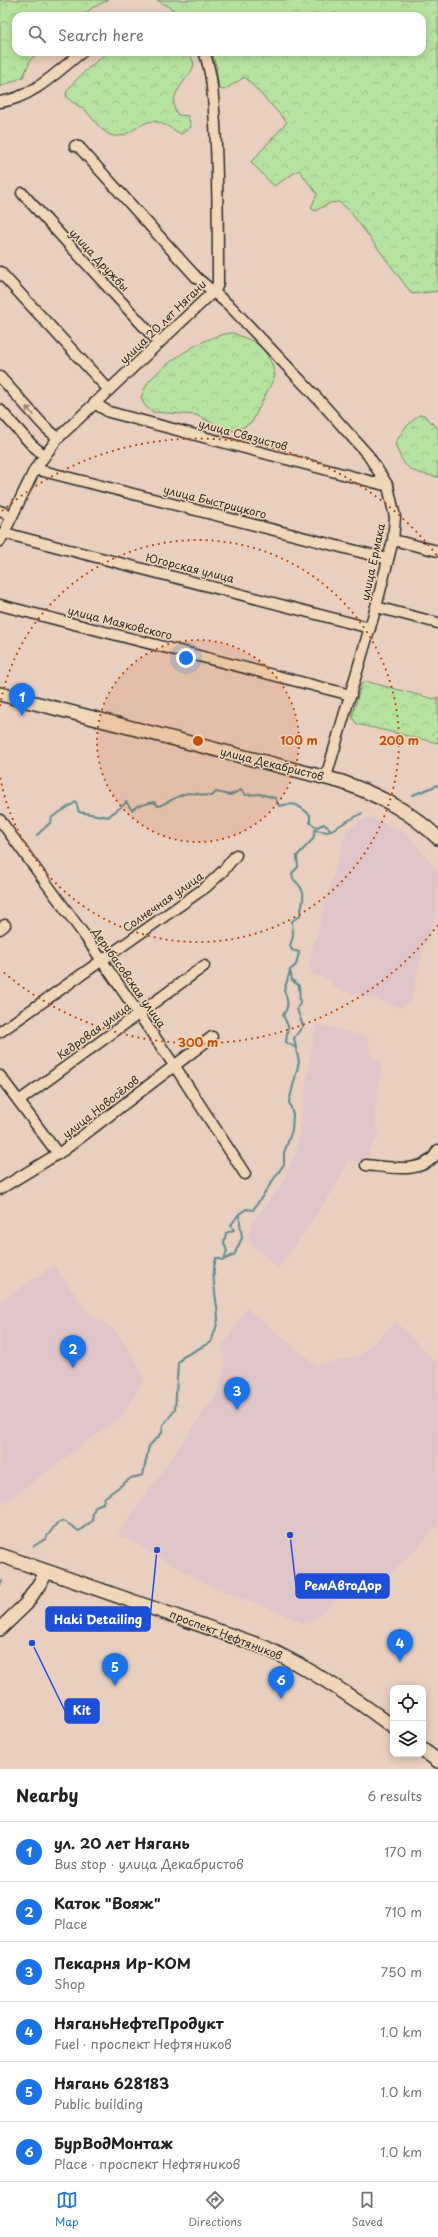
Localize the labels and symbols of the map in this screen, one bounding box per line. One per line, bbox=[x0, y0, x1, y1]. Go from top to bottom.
street label: улица Дружбы bbox=[66, 224, 133, 295]
street label: улица 20 лет Нягани bbox=[115, 276, 210, 368]
one-way arrow bbox=[26, 405, 35, 416]
street label: улица Связистов bbox=[197, 414, 290, 455]
street label: улица Быстрицкого bbox=[162, 481, 268, 523]
street label: улица Ермака bbox=[356, 522, 389, 602]
street label: Югорская улица bbox=[144, 548, 236, 587]
street label: улица Маяковского bbox=[66, 601, 174, 644]
your location bbox=[176, 648, 196, 668]
pin: 1 bbox=[9, 683, 35, 716]
text: 100 m bbox=[280, 731, 318, 749]
text: 200 m bbox=[379, 731, 419, 749]
centre of rings bbox=[191, 734, 205, 748]
street label: улица Декабристов bbox=[219, 742, 326, 785]
street label: Солнечная улица bbox=[119, 867, 206, 936]
street label: Дерибасовская улица bbox=[88, 923, 170, 1031]
street label: Кедровая улица bbox=[53, 998, 134, 1063]
text: 300 m bbox=[178, 1033, 218, 1051]
street label: улица Новосёлов bbox=[59, 1071, 143, 1142]
pin: 2 bbox=[60, 1335, 86, 1368]
pin: 3 bbox=[224, 1377, 250, 1410]
callout: РемАвтоДор bbox=[296, 1574, 389, 1598]
text: РемАвтоДор bbox=[304, 1576, 382, 1594]
street label: проспект Нефтяников bbox=[167, 1605, 285, 1664]
callout: Haki Detailing bbox=[46, 1607, 150, 1631]
text: Haki Detailing bbox=[54, 1610, 142, 1628]
pin: 4 bbox=[387, 1629, 413, 1662]
pin: 5 bbox=[102, 1653, 128, 1686]
pin: 6 bbox=[268, 1666, 294, 1699]
callout: Kit bbox=[65, 1699, 99, 1723]
text: Kit bbox=[73, 1701, 91, 1719]

